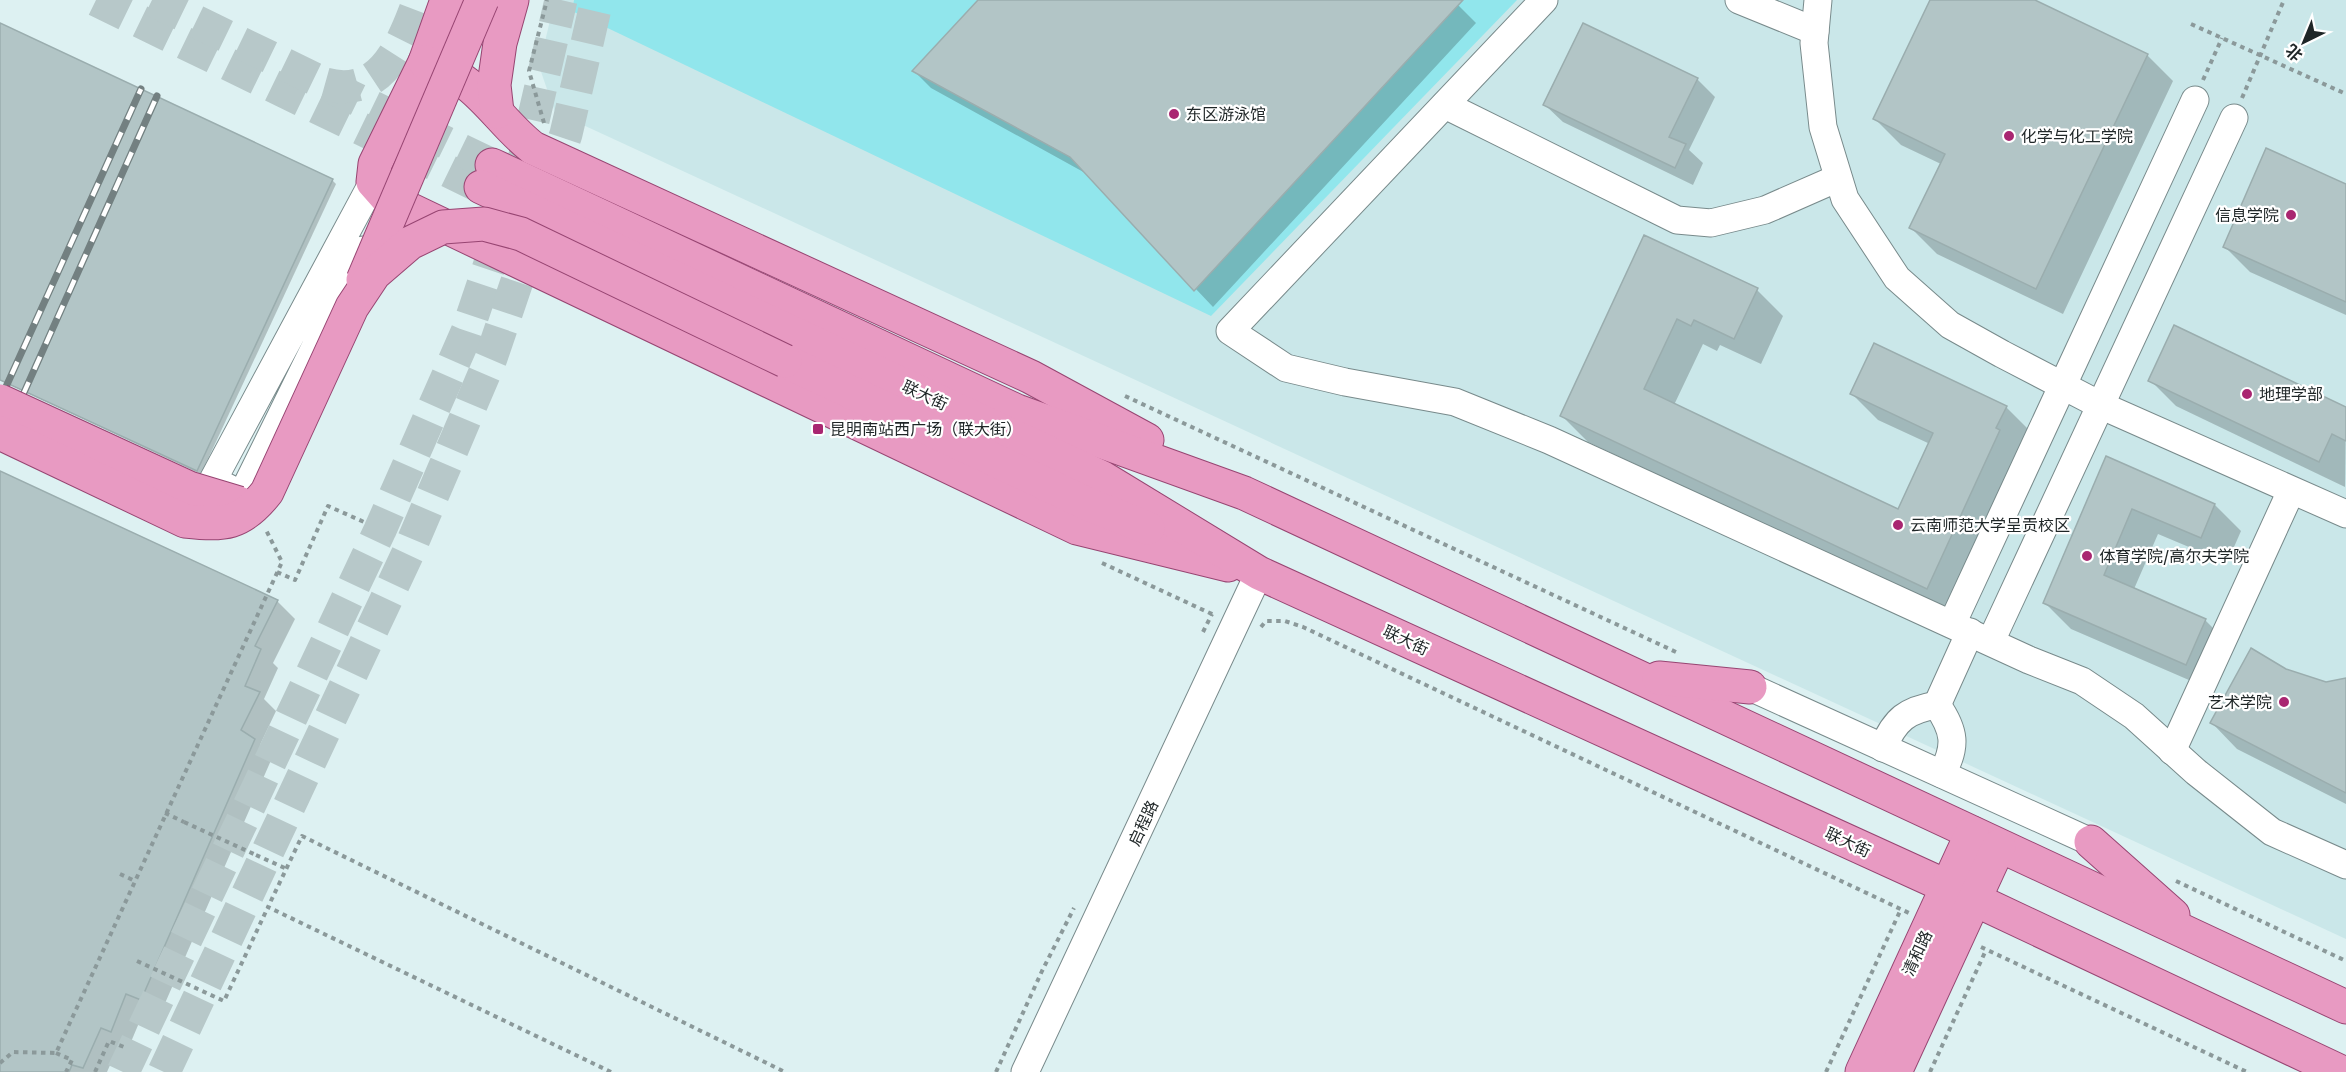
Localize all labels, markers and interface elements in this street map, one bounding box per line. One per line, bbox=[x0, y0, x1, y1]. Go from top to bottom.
north arrow bbox=[2274, 12, 2334, 72]
text: 北 bbox=[2281, 40, 2306, 66]
place label: 东区游泳馆 bbox=[1186, 104, 1266, 124]
marker: 东区游泳馆 bbox=[1167, 107, 1181, 121]
place label: 化学与化工学院 bbox=[2021, 126, 2133, 146]
marker: 化学与化工学院 bbox=[2002, 129, 2016, 143]
place label: 信息学院 bbox=[2215, 205, 2279, 225]
marker: 信息学院 bbox=[2284, 208, 2298, 222]
street label: 联大街 bbox=[899, 376, 951, 414]
place label: 地理学部 bbox=[2259, 384, 2323, 404]
marker: 地理学部 bbox=[2240, 387, 2254, 401]
place label: 昆明南站西广场（联大街） bbox=[830, 419, 1022, 439]
marker: 昆明南站西广场（联大街） bbox=[811, 422, 825, 436]
place label: 云南师范大学呈贡校区 bbox=[1910, 515, 2070, 535]
marker: 云南师范大学呈贡校区 bbox=[1891, 518, 1905, 532]
place label: 体育学院/高尔夫学院 bbox=[2099, 546, 2249, 566]
marker: 体育学院/高尔夫学院 bbox=[2080, 549, 2094, 563]
street label: 联大街 bbox=[1380, 621, 1432, 659]
place label: 艺术学院 bbox=[2208, 692, 2272, 712]
marker: 艺术学院 bbox=[2277, 695, 2291, 709]
street label: 启程路 bbox=[1124, 797, 1162, 849]
street label: 联大街 bbox=[1822, 823, 1874, 861]
street label: 清和路 bbox=[1898, 927, 1936, 979]

